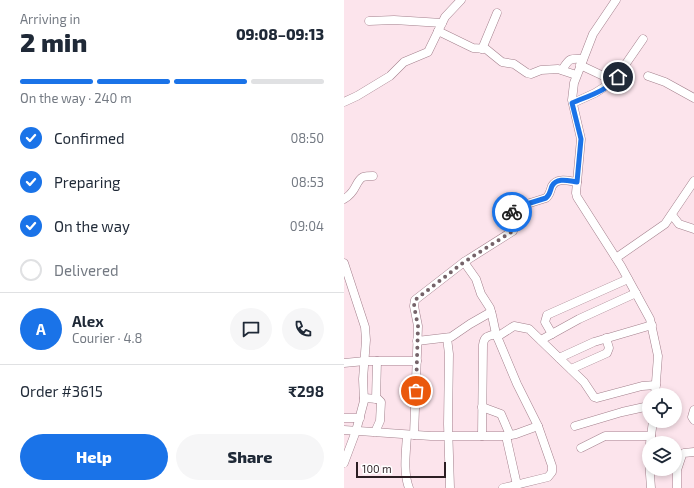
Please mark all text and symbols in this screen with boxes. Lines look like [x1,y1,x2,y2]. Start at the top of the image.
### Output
text: Arriving in [20,11,80,27]
text: 09:08–09:13 [236,25,324,43]
text: 2 min [20,26,87,57]
pin [601,60,635,94]
icon: home [607,66,629,88]
text: On the way · 240 m [20,90,132,106]
icon: check [20,127,42,149]
text: Confirmed [54,129,125,147]
text: 08:50 [290,130,324,146]
icon: check [20,171,42,193]
text: Preparing [54,173,120,191]
text: 08:53 [291,174,324,190]
courier [492,192,532,232]
icon: bike [501,201,523,223]
icon: check [20,215,42,237]
text: On the way [54,217,130,235]
text: 09:04 [290,218,324,234]
text: Delivered [54,261,119,279]
button: chat [230,308,272,350]
button: phone [282,308,324,350]
text: Alex [72,312,104,330]
text: A [36,320,46,338]
text: Courier · 4.8 [72,330,142,346]
pin [399,374,433,408]
icon: bag [405,380,427,402]
text: Order #3615 [20,382,103,400]
text: ₹298 [288,382,324,400]
map controls [642,388,682,476]
button: locate [642,388,682,428]
button: Help [20,434,168,480]
button: Share [176,434,324,480]
button: layers [642,436,682,476]
scale bar [356,460,446,479]
text: 100 m [362,462,392,475]

